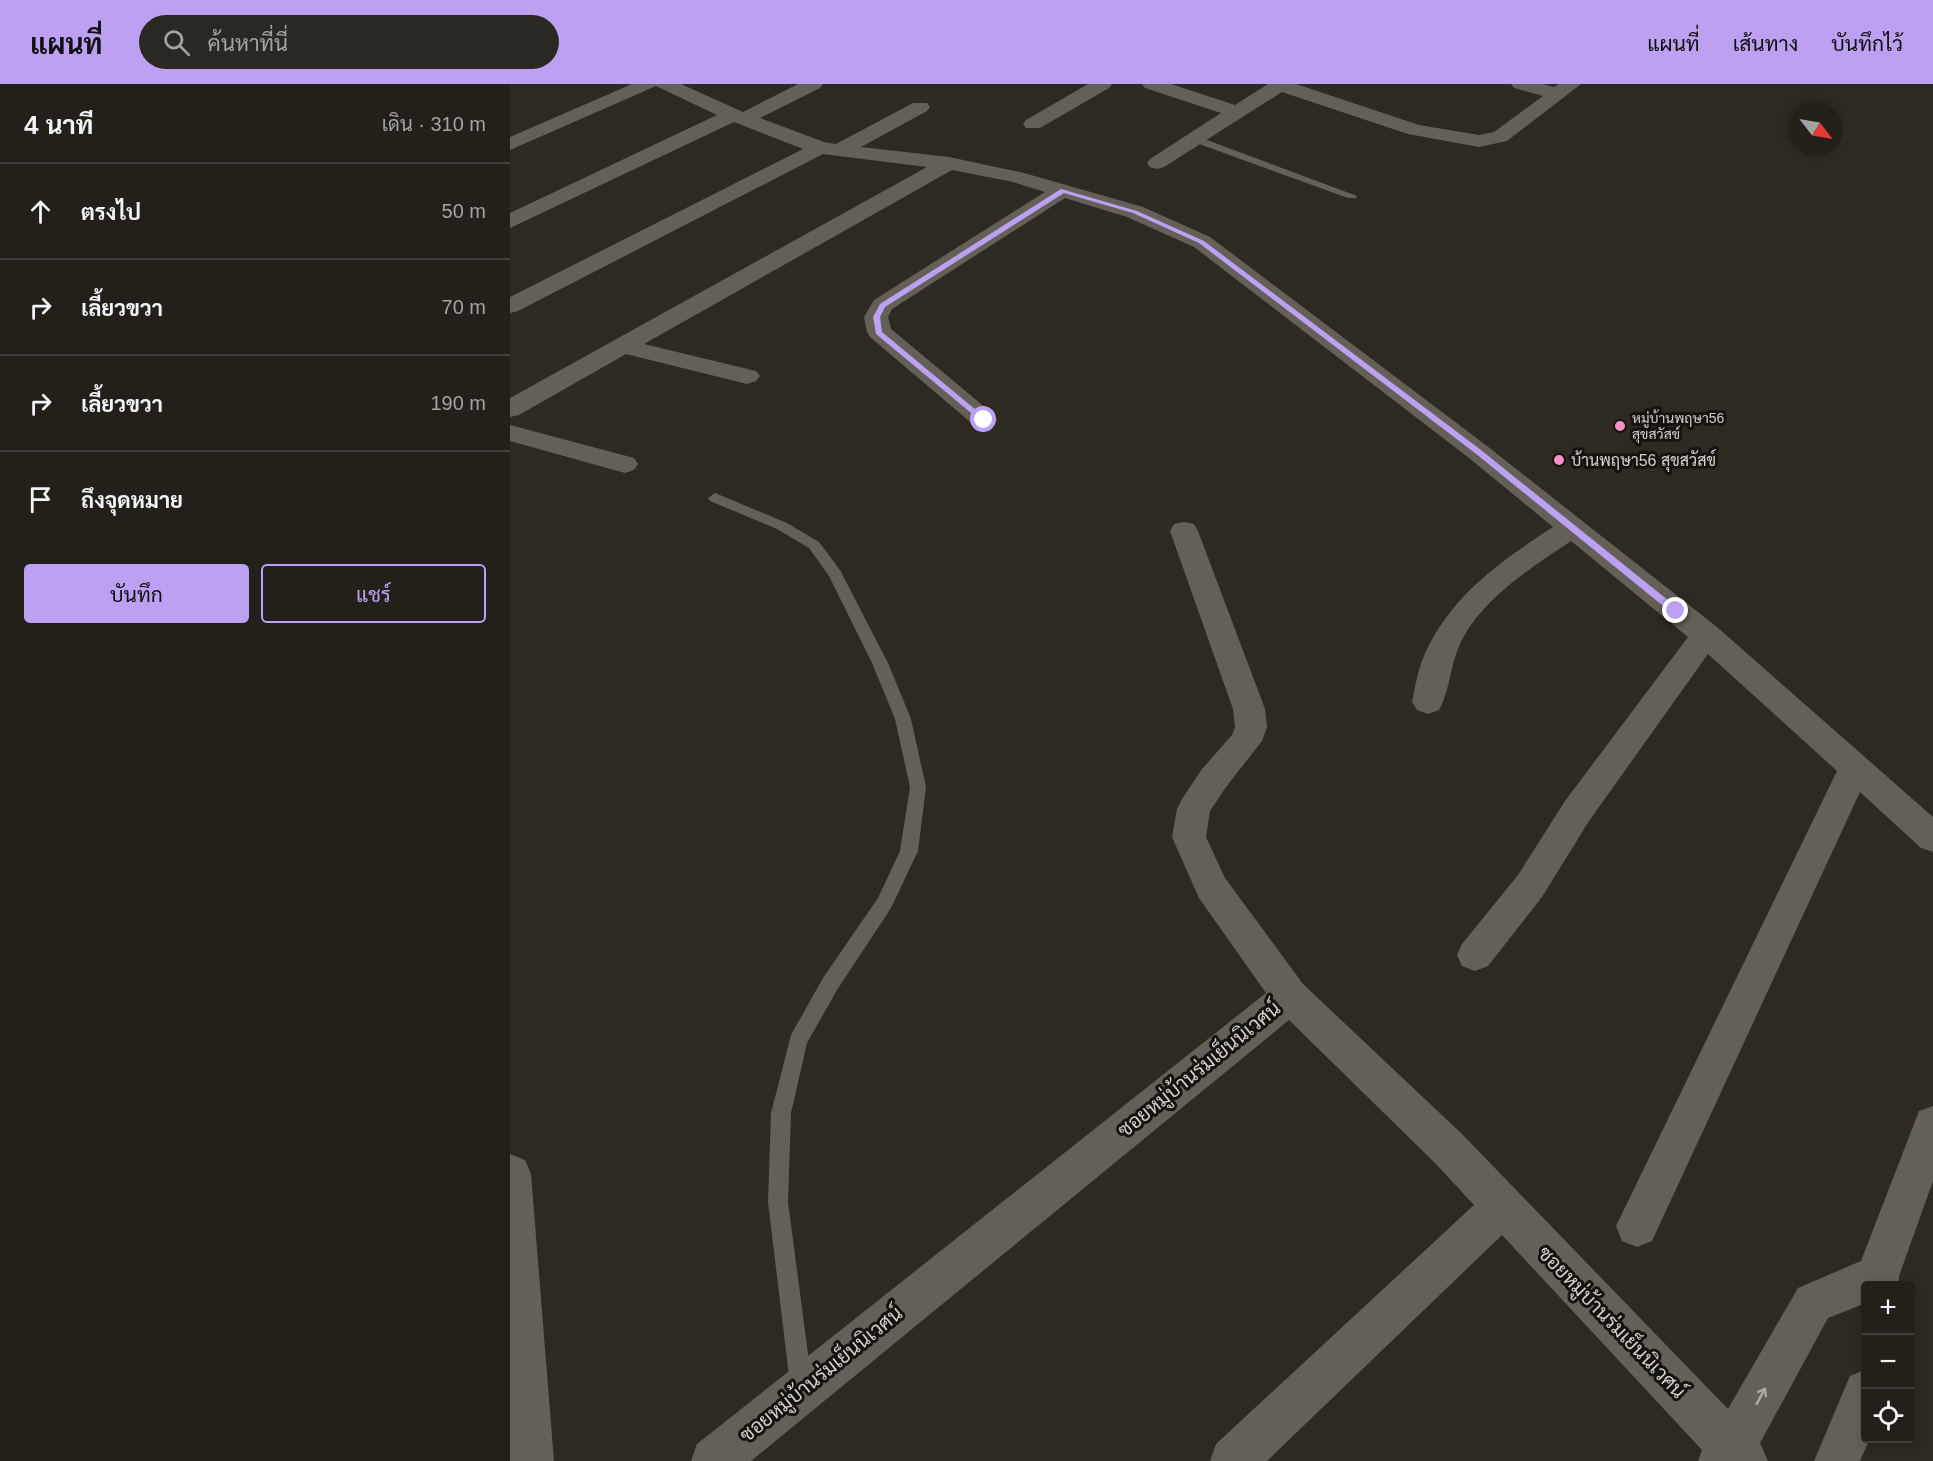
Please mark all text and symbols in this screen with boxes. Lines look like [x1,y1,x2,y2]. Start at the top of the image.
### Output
search box [139,15,559,69]
icon: search [160,26,193,59]
text: แผนที่ [30,29,103,60]
text: ค้นหาที่นี่ [208,31,288,56]
text: แผนที่ [1647,32,1700,55]
text: เส้นทาง [1733,32,1798,55]
text: บันทึกไว้ [1831,32,1903,55]
north arrow [1789,102,1843,156]
text: 4 นาที [24,110,93,140]
text: เดิน · 310 m [382,113,486,135]
icon: ahead [24,195,57,228]
text: ตรงไป [81,200,141,225]
text: 50 m [442,200,486,222]
icon: right [24,291,57,324]
text: เลี้ยวขวา [81,296,163,321]
text: 70 m [442,296,486,318]
icon: right [24,387,57,420]
text: เลี้ยวขวา [81,392,163,417]
text: 190 m [430,392,486,414]
route start [970,406,996,432]
place label: หมู่บ้านพฤษา56 สุขสวัสข์ [1632,409,1725,444]
marker: หมู่บ้านพฤษา56 สุขสวัสข์ [1613,419,1627,433]
place label: บ้านพฤษา56 สุขสวัสข์ [1571,448,1716,472]
marker: บ้านพฤษา56 สุขสวัสข์ [1552,453,1566,467]
icon: arrive [24,483,57,516]
text: ถึงจุดหมาย [81,488,183,513]
button: บันทึก [24,564,249,623]
button: แชร์ [261,564,486,623]
route end [1662,597,1688,623]
street label: ซอยหมู่บ้านร่มเย็นนิเวศน์ [1111,994,1287,1144]
street label: ซอยหมู่บ้านร่มเย็นนิเวศน์ [1531,1239,1693,1405]
map controls [1861,1281,1915,1443]
button: + [1861,1281,1915,1335]
street label: ซอยหมู่บ้านร่มเย็นนิเวศน์ [733,1299,909,1449]
button: − [1861,1335,1915,1389]
one-way arrow [1755,1388,1767,1405]
button: locate [1861,1389,1915,1443]

